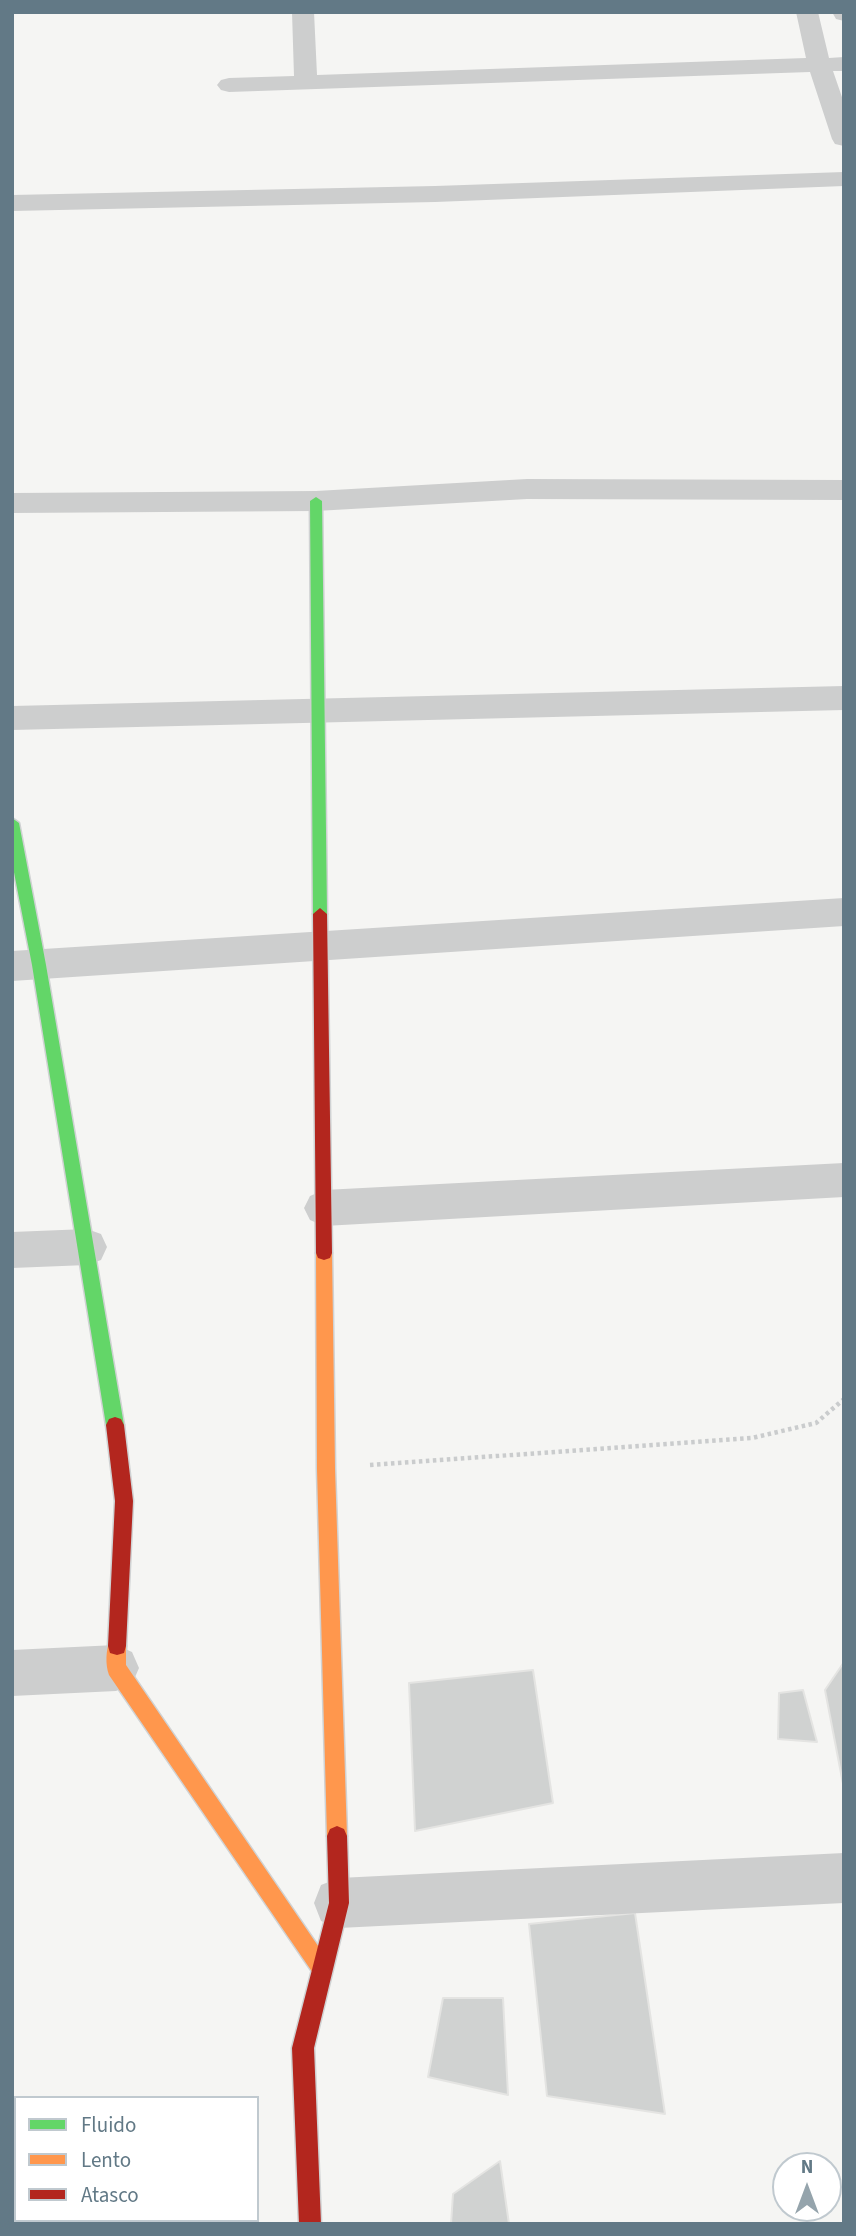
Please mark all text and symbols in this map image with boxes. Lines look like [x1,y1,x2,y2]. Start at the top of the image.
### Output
legend [14,2096,259,2222]
text: Fluido [81,2110,136,2140]
text: Lento [81,2145,131,2175]
north arrow [772,2152,842,2222]
text: N [801,2154,813,2181]
text: Atasco [81,2180,139,2210]

